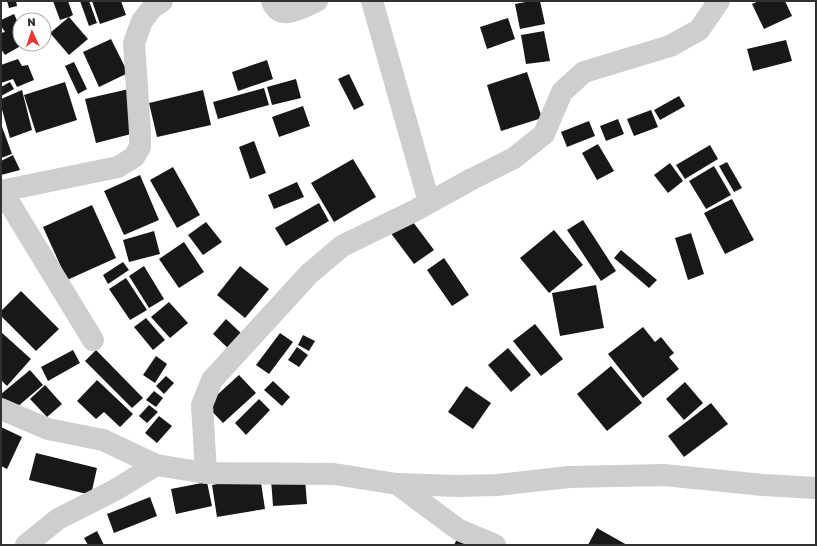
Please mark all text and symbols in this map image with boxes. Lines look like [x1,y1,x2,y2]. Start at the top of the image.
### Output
north arrow [12,12,52,52]
text: N [27,15,36,28]

